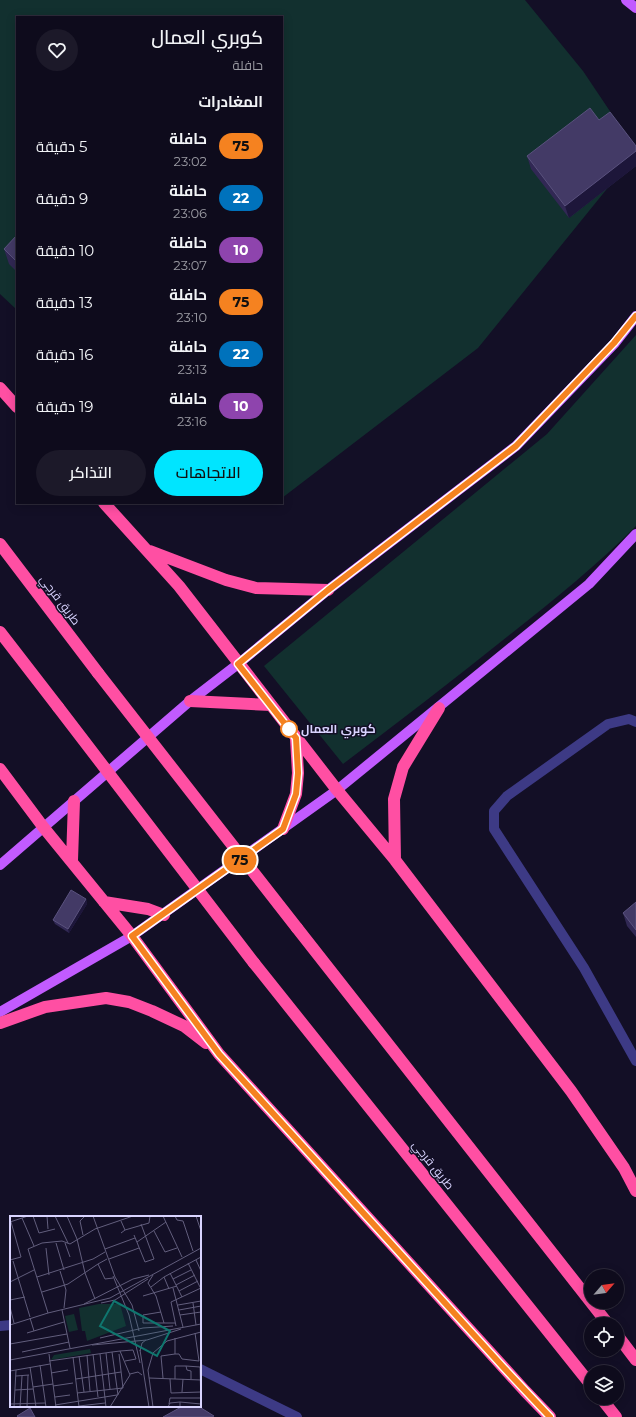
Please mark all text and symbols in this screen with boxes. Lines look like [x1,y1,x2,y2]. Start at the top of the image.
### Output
text: كوبري العمال [151,26,263,49]
button: heart [36,29,78,71]
text: حافلة [233,57,263,73]
text: المغادرات [198,92,263,111]
text: حافلة [169,129,207,148]
text: 5 دقيقة [36,137,87,156]
text: 75 [233,137,249,155]
text: 23:02 [174,153,207,169]
text: حافلة [169,181,207,200]
text: 9 دقيقة [36,189,88,208]
text: 22 [233,189,249,207]
text: 23:06 [173,205,207,221]
text: حافلة [169,233,207,252]
text: 10 دقيقة [36,241,94,260]
text: 10 [234,241,249,259]
text: 23:07 [173,257,207,273]
text: حافلة [169,285,207,304]
text: 13 دقيقة [36,293,93,312]
text: 75 [233,293,249,311]
text: 23:10 [176,309,207,325]
text: حافلة [169,337,207,356]
text: 16 دقيقة [36,345,94,364]
text: 22 [233,345,249,363]
text: 23:13 [178,361,207,377]
text: حافلة [169,389,207,408]
text: 19 دقيقة [36,397,94,416]
text: 10 [234,397,249,415]
text: 23:16 [177,413,207,429]
button: التذاكر [36,450,146,496]
button: الاتجاهات [154,450,263,496]
street label: طريق قرجي [34,572,84,630]
marker: كوبري العمال [280,720,298,738]
place label: كوبري العمال [301,721,376,739]
line badge: 75 [222,847,258,873]
text: 75 [232,851,248,869]
street label: طريق قرجي [407,1137,458,1194]
inset map [10,1216,201,1407]
north arrow [584,1269,624,1309]
map controls [584,1269,624,1405]
button: locate [584,1317,624,1357]
button: layers [584,1365,624,1405]

